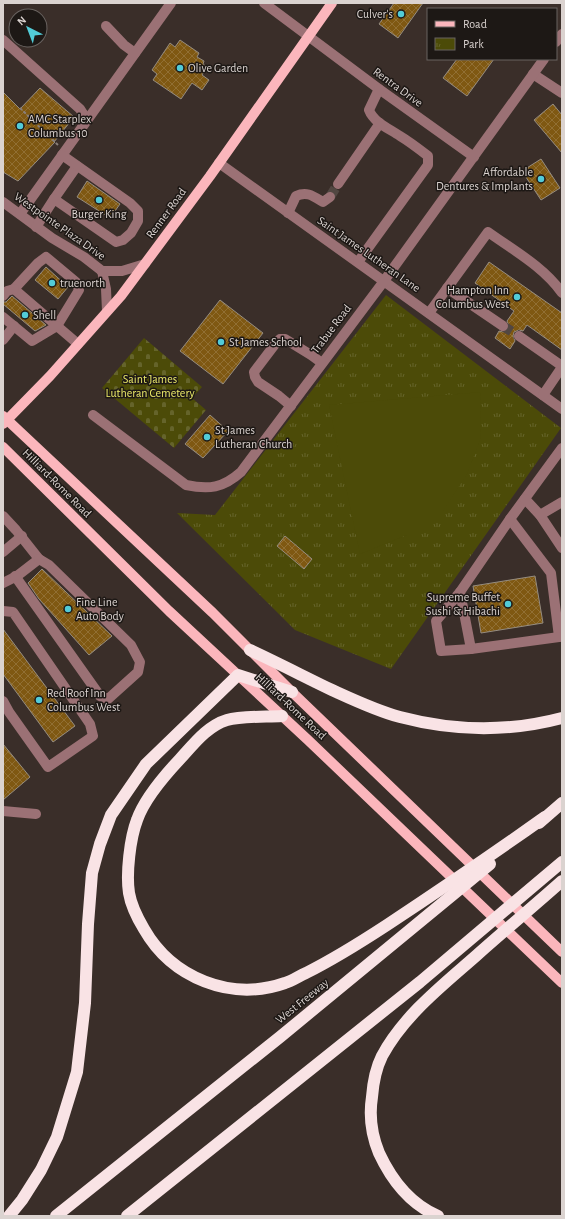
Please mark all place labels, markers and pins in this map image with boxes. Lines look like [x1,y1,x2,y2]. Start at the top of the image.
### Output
place label: Culver's [357,8,393,20]
marker: Culver's [396,9,406,19]
place label: Olive Garden [188,62,248,74]
marker: Olive Garden [175,63,185,73]
place label: AMC Starplex Columbus 10 [28,113,91,139]
marker: AMC Starplex Columbus 10 [15,121,25,131]
place label: Affordable Dentures & Implants [436,166,533,192]
marker: Affordable Dentures & Implants [536,174,546,184]
marker: Burger King [94,195,104,205]
place label: Burger King [71,208,127,220]
place label: truenorth [60,277,105,289]
marker: truenorth [47,278,57,288]
place label: Hampton Inn Columbus West [436,284,509,310]
marker: Hampton Inn Columbus West [512,292,522,302]
place label: Shell [33,309,56,321]
marker: Shell [20,310,30,320]
place label: St James School [229,336,302,348]
marker: St James School [216,337,226,347]
place label: St James Lutheran Church [215,424,292,450]
marker: St James Lutheran Church [202,432,212,442]
place label: Supreme Buffet Sushi & Hibachi [426,591,500,617]
place label: Fine Line Auto Body [76,596,124,623]
marker: Supreme Buffet Sushi & Hibachi [503,599,513,609]
marker: Fine Line Auto Body [63,604,73,614]
place label: Red Roof Inn Columbus West [47,687,120,713]
marker: Red Roof Inn Columbus West [34,695,44,705]

